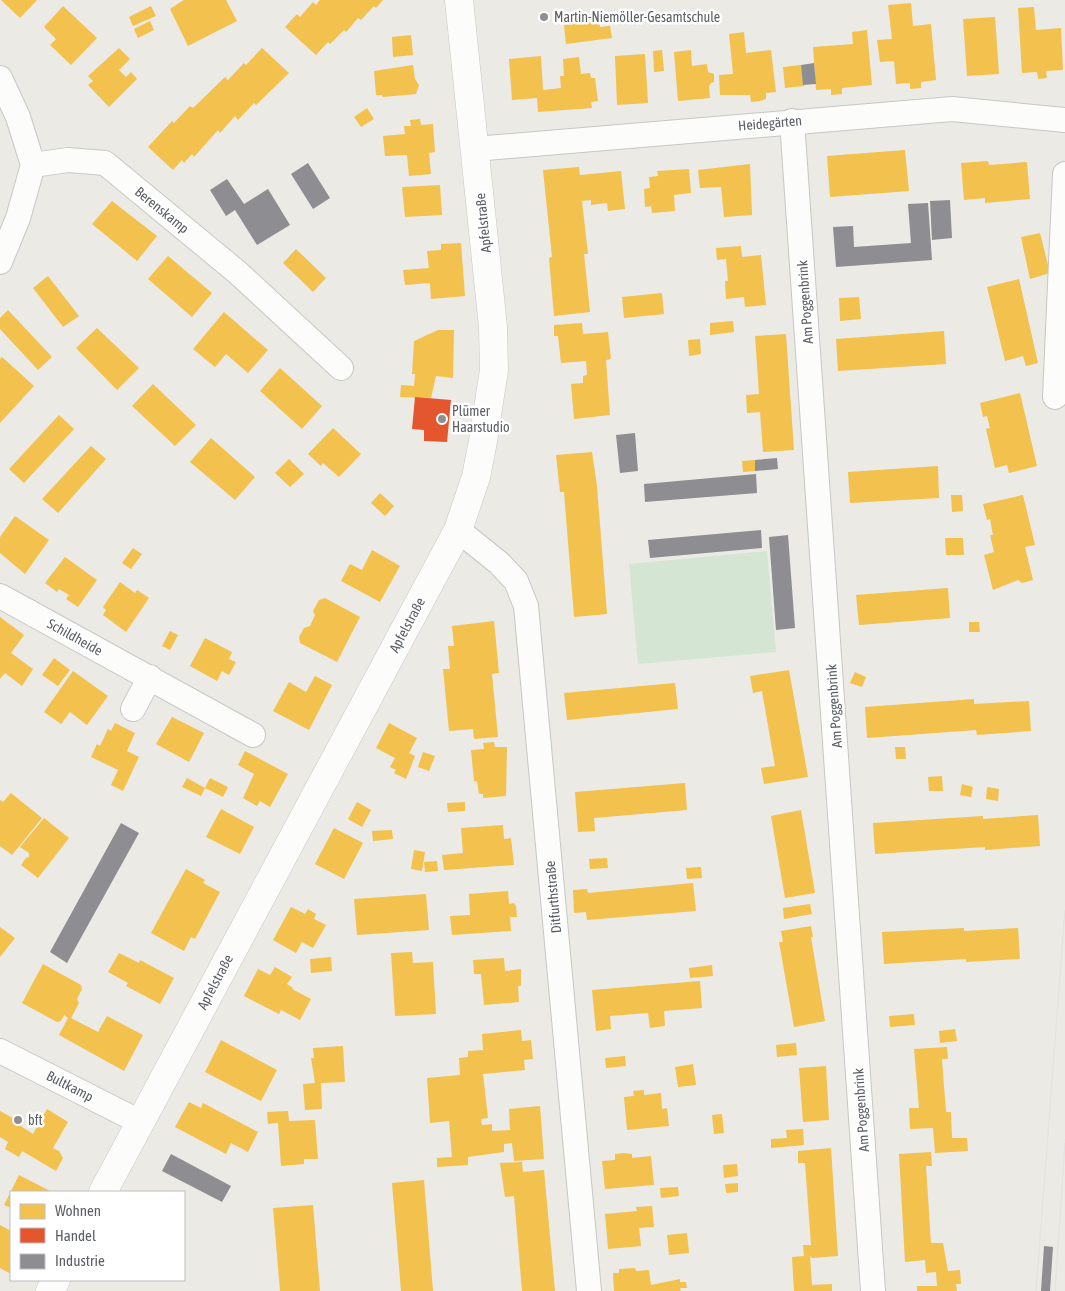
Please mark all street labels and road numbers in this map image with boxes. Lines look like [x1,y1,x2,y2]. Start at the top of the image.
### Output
street label: Heidegärten [737,112,803,134]
street label: Berenskamp [132,183,192,237]
street label: Apfelstraße [472,192,494,254]
street label: Am Poggenbrink [794,260,816,344]
street label: Apfelstraße [386,595,428,655]
street label: Schildheide [45,615,105,659]
street label: Am Poggenbrink [823,664,845,748]
street label: Ditfurthstraße [542,860,564,934]
street label: Apfelstraße [194,952,236,1012]
street label: Bultkamp [44,1067,96,1105]
street label: Am Poggenbrink [850,1068,872,1152]

